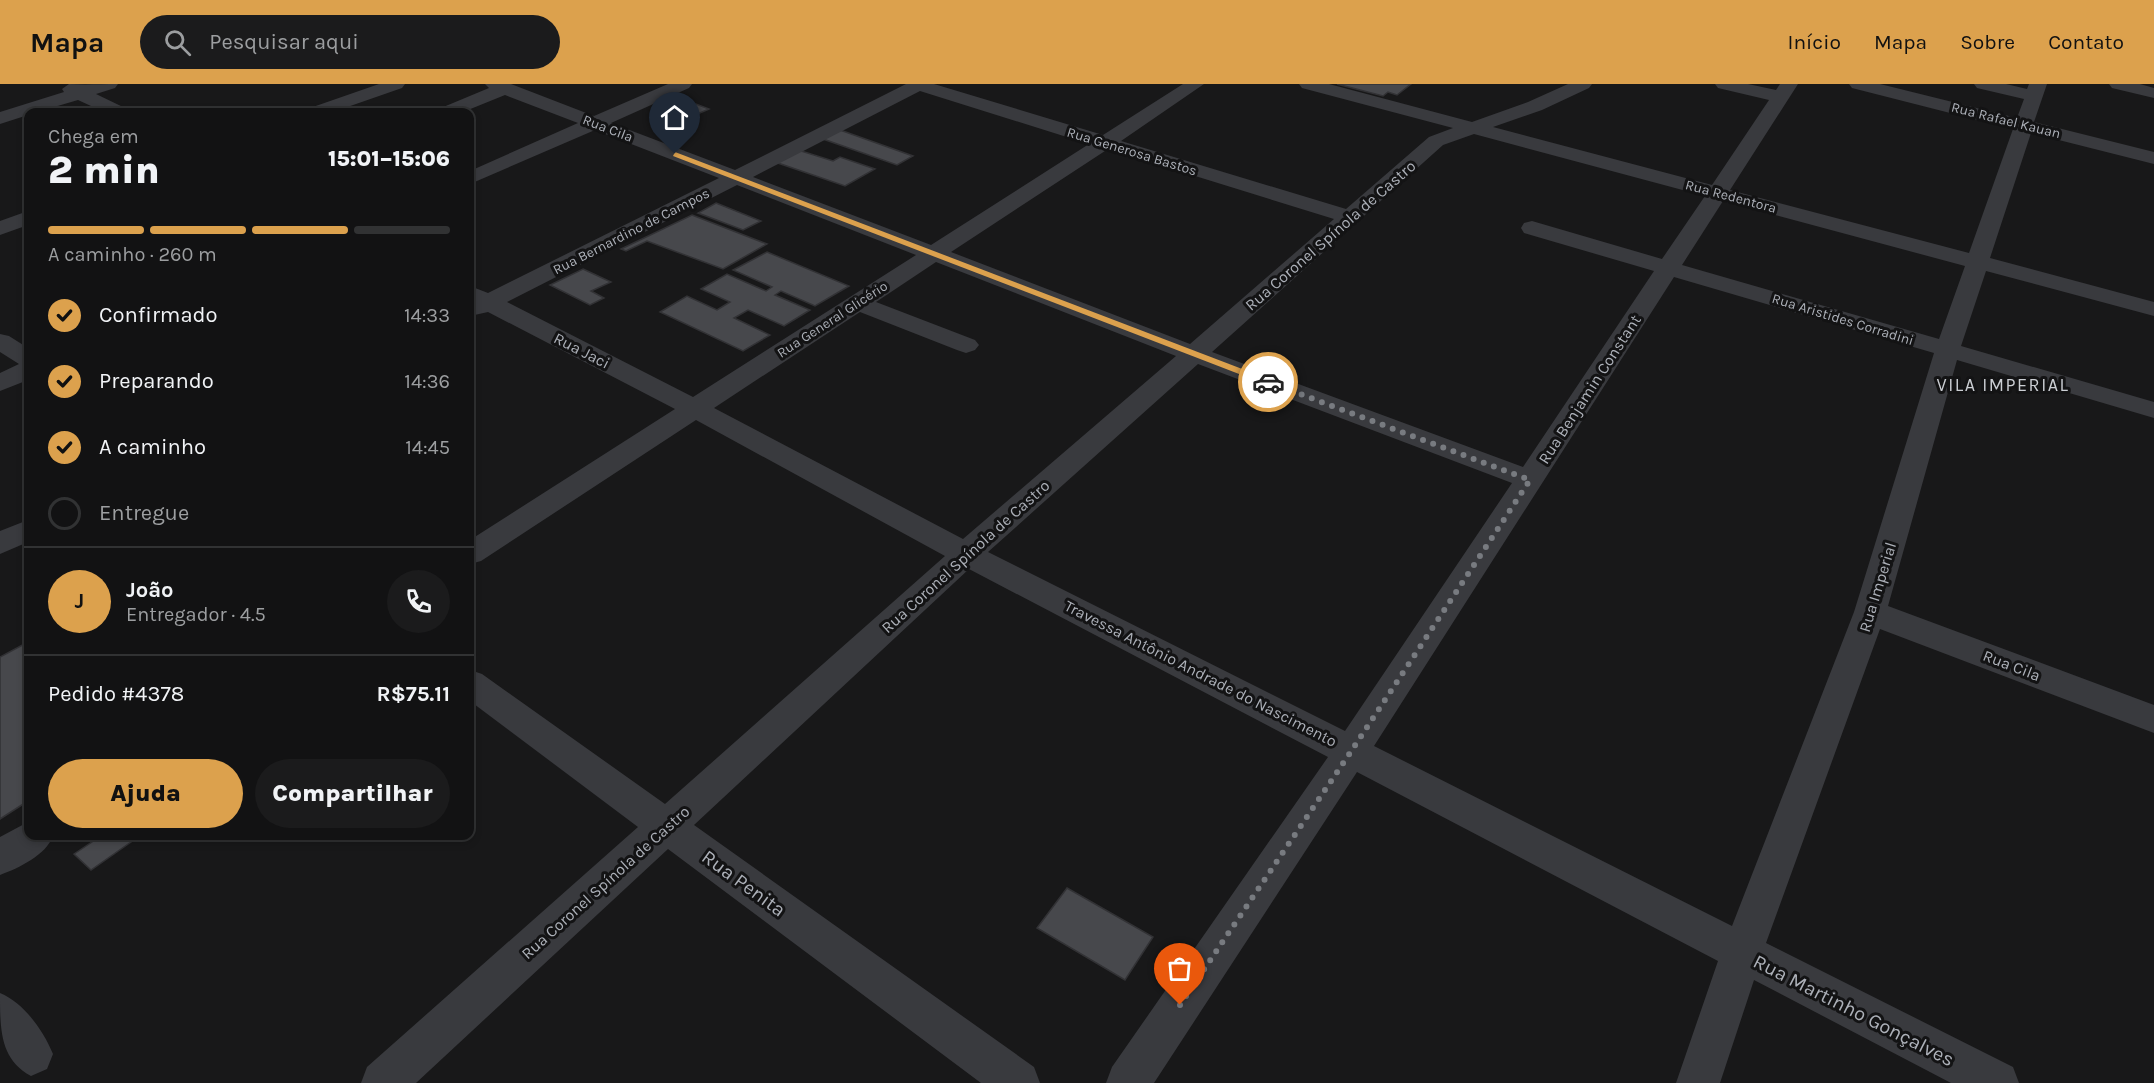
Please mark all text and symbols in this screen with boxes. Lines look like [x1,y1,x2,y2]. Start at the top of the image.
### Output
search box [140,15,560,69]
text: Mapa [30,26,104,59]
icon: search [161,26,194,59]
text: Pesquisar aqui [209,29,359,55]
text: Início [1788,30,1841,54]
text: Mapa [1874,30,1927,54]
text: Sobre [1960,30,2015,54]
text: Contato [2048,30,2124,54]
pin [649,92,700,154]
street label: Rua Rafael Kauan [1949,99,2062,142]
icon: home [658,101,691,134]
street label: Rua Cila [580,111,635,146]
street label: Rua Generosa Bastos [1065,124,1199,179]
text: Chega em [48,125,139,148]
text: 15:01–15:06 [328,146,450,172]
text: 2 min [48,147,160,193]
street label: Rua Coronel Spínola de Castro [1241,156,1419,315]
street label: Rua Redentora [1684,176,1778,217]
street label: Rua Bernardino de Campos [550,184,712,278]
text: A caminho · 260 m [48,243,217,266]
street label: Rua General Glicério [774,277,891,362]
street label: Rua Aristides Corradini [1770,290,1916,349]
icon: check [48,299,81,332]
text: Confirmado [99,302,218,328]
text: 14:33 [404,304,450,327]
street label: Rua Benjamin Constant [1534,311,1645,467]
street label: Rua Jaci [551,328,613,373]
courier [1238,352,1298,412]
icon: check [48,365,81,398]
icon: car [1252,366,1285,399]
text: Preparando [99,368,214,394]
text: 14:36 [404,370,450,393]
district label: VILA IMPERIAL [1937,374,2069,396]
icon: check [48,431,81,464]
text: A caminho [99,434,206,460]
text: 14:45 [405,436,450,459]
street label: Rua Coronel Spínola de Castro [877,476,1053,637]
text: Entregue [99,500,189,526]
street label: Rua Imperial [1855,540,1900,634]
button: phone [387,570,450,633]
text: João [126,577,174,603]
text: J [75,588,84,614]
street label: Travessa Antônio Andrade do Nascimento [1062,596,1340,751]
text: Entregador · 4.5 [126,603,266,626]
street label: Rua Cila [1980,646,2043,685]
text: Pedido #4378 [48,681,184,707]
text: R$75.11 [377,681,450,707]
button: Ajuda [48,759,243,828]
button: Compartilhar [255,759,450,828]
street label: Rua Coronel Spínola de Castro [517,802,693,963]
street label: Rua Penita [697,845,790,922]
pin [1154,943,1205,1005]
street label: Rua Martinho Gonçalves [1750,950,1958,1071]
icon: bag [1163,952,1196,985]

